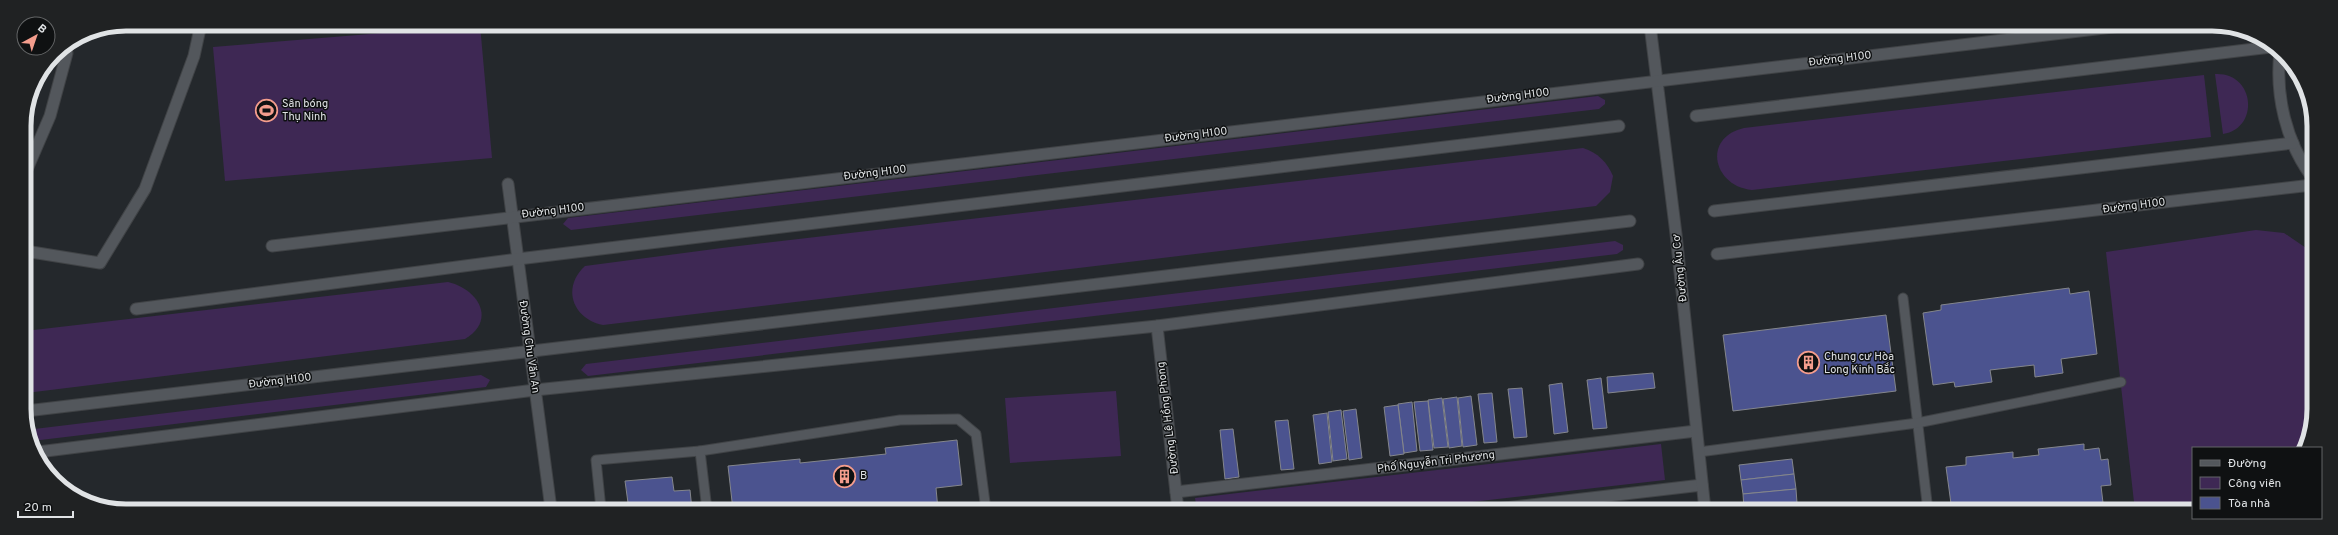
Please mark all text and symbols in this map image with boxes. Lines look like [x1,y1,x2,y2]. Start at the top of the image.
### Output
north arrow [16,16,56,56]
text: B [34,21,49,37]
street label: Đường H100 [1808,48,1872,70]
street label: Đường H100 [1486,85,1550,107]
sports icon: Sân bóng Thụ Ninh [253,97,279,123]
place label: Sân bóng Thụ Ninh [282,97,328,124]
street label: Đường H100 [1164,124,1228,146]
street label: Đường H100 [843,162,907,184]
street label: Đường H100 [2102,195,2166,217]
street label: Đường H100 [521,200,585,222]
street label: Đường Âu Cơ [1668,233,1691,303]
street label: Đường Chu Văn An [516,300,542,394]
building icon: Chung cư Hòa Long Kinh Bắc [1796,350,1822,376]
place label: Chung cư Hòa Long Kinh Bắc [1824,350,1895,377]
street label: Đường Lê Hồng Phong [1154,361,1182,475]
street label: Đường H100 [248,370,312,392]
street label: Phố Nguyễn Tri Phương [1376,447,1496,476]
legend [2192,447,2322,519]
text: Đường [2228,456,2266,472]
building icon: B [832,463,858,489]
place label: B [860,469,867,483]
text: Công viên [2228,476,2281,492]
scale bar [18,493,73,519]
text: Tòa nhà [2228,496,2270,512]
text: 20 m [24,500,52,516]

